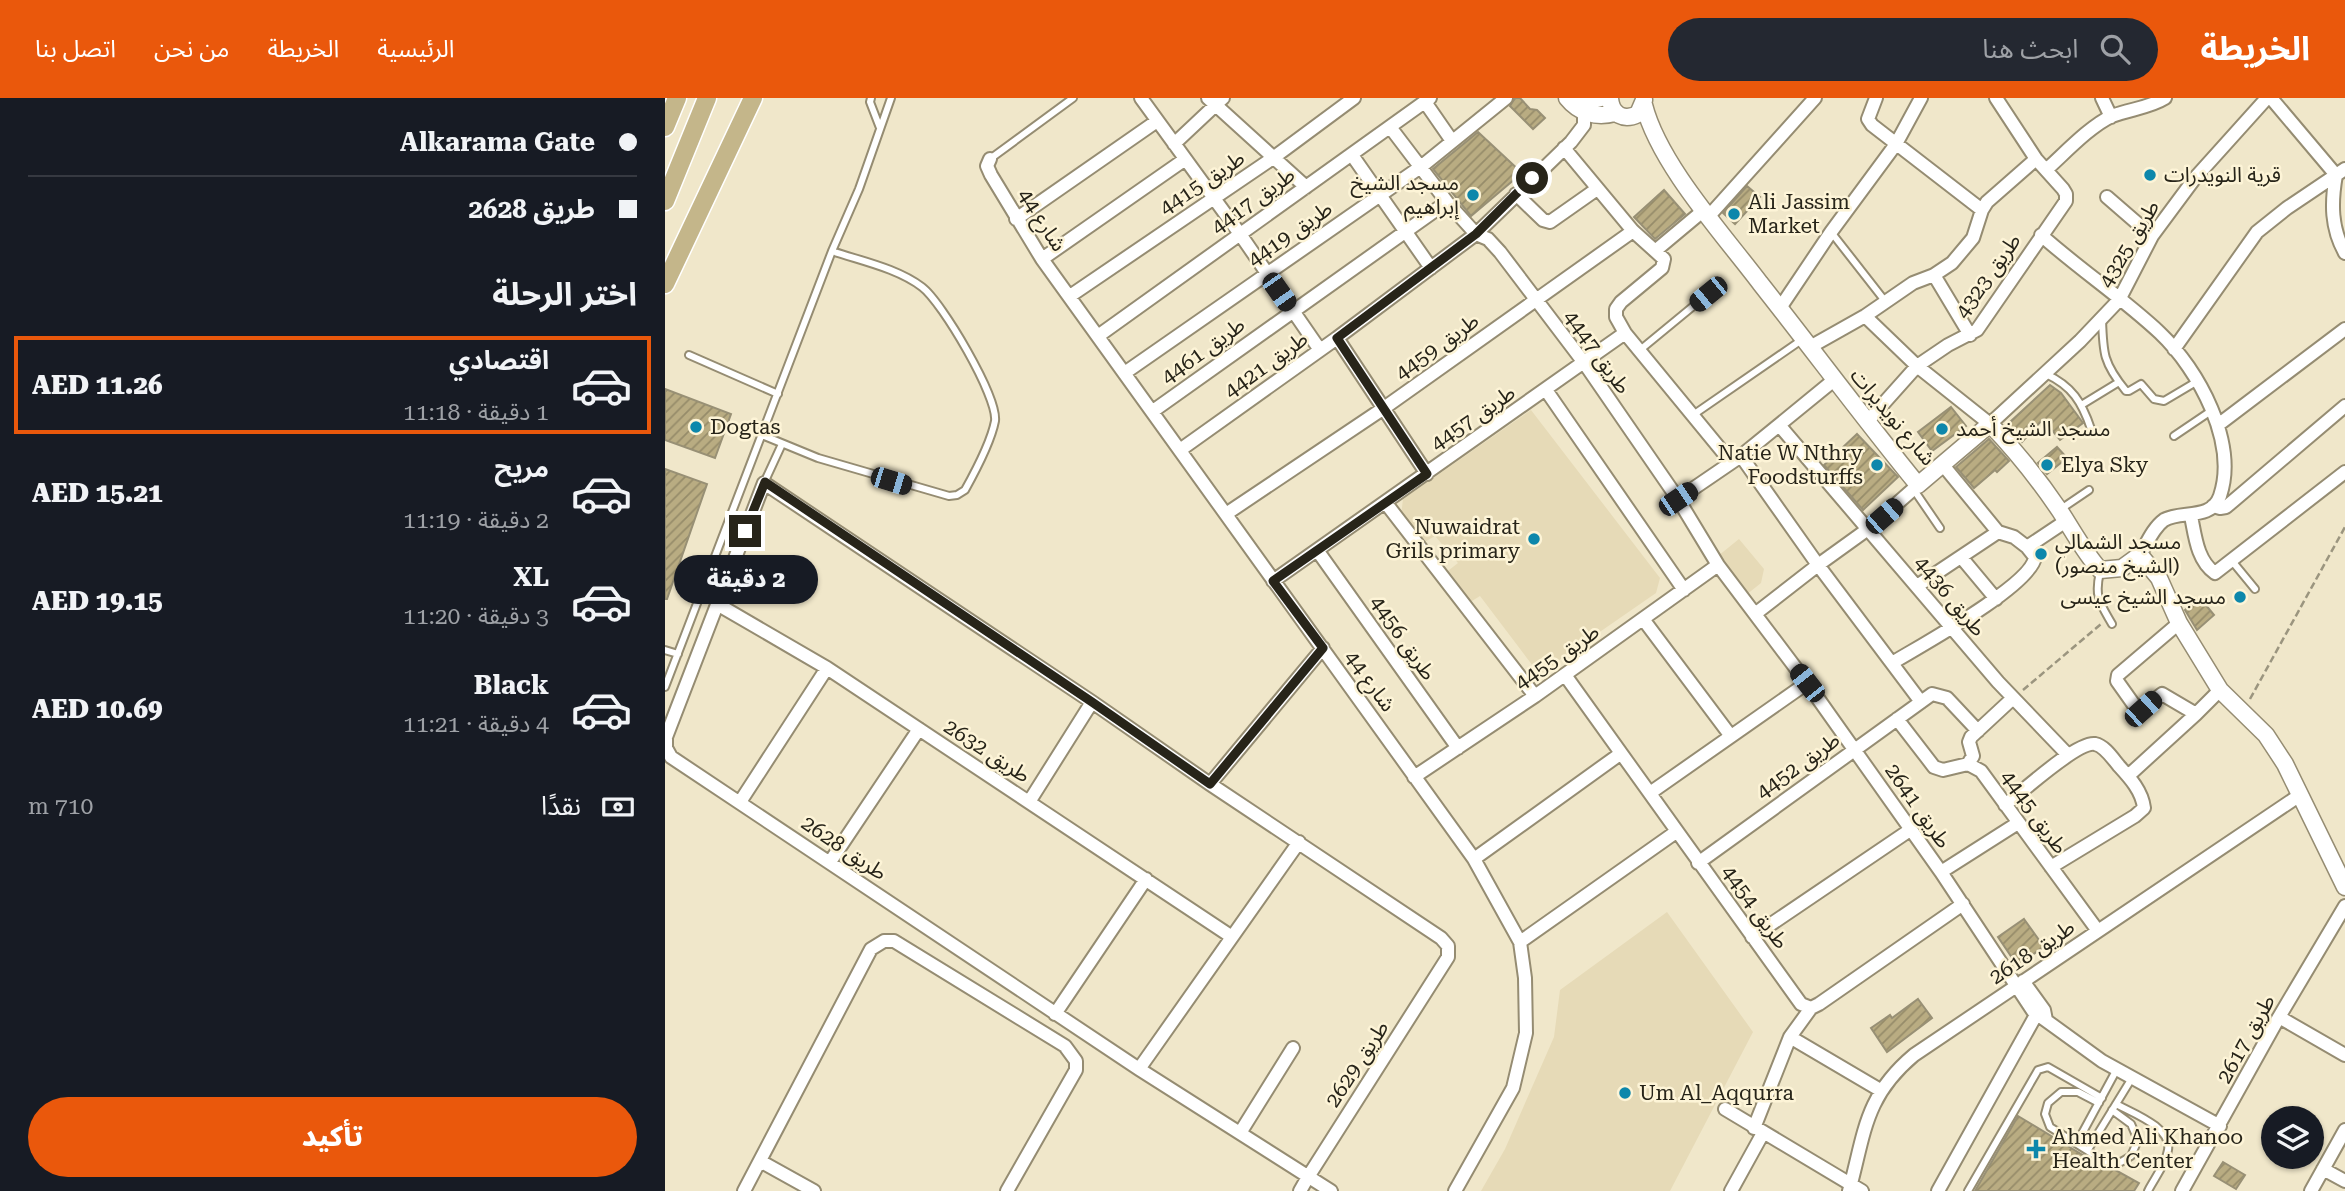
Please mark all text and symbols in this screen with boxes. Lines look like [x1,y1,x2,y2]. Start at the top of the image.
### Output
search box [1668,18,2158,81]
text: الخريطة [2200,29,2310,68]
icon: search [2096,30,2134,68]
text: ابحث هنا [1982,34,2078,64]
text: اتصل بنا [35,35,116,63]
text: من نحن [154,35,229,63]
text: الخريطة [267,35,339,63]
text: الرئيسية [377,35,454,63]
text: Alkarama Gate [400,127,595,157]
street label: طريق 4415 [1155,146,1250,221]
route start [1516,162,1548,194]
street label: طريق 4417 [1207,163,1300,240]
place label: قرية النويدرات [2164,163,2281,187]
marker: قرية النويدرات [2142,167,2158,183]
place label: مسجد الشيخ إبراهيم [1350,171,1460,222]
street label: شارع 44 [1010,184,1071,257]
marker: مسجد الشيخ إبراهيم [1465,187,1481,203]
place label: Ali Jassim Market [1748,190,1850,238]
text: طريق 2628 [469,194,595,224]
street label: طريق 4419 [1243,196,1337,273]
street label: طريق 4325 [2094,196,2165,292]
marker: Ali Jassim Market [1726,206,1742,222]
street label: طريق 4323 [1950,229,2027,323]
car [1259,269,1300,315]
car [1686,273,1731,315]
text: اختر الرحلة [492,275,637,313]
street label: طريق 4447 [1558,306,1635,399]
street label: طريق 4459 [1391,309,1484,386]
street label: طريق 4461 [1157,313,1250,390]
street label: طريق 4421 [1220,327,1313,404]
text: اقتصادي [449,345,549,375]
icon: car [570,354,633,417]
street label: شارع نويديرات [1843,364,1940,472]
text: AED 11.26 [32,370,163,400]
street label: طريق 4457 [1426,380,1520,457]
text: 1 دقيقة · 11:18 [403,399,549,426]
place label: Dogtas [710,415,780,439]
place label: مسجد الشيخ أحمد [1956,416,2110,444]
marker: Dogtas [688,419,704,435]
marker: مسجد الشيخ أحمد [1934,421,1950,437]
place label: Natie W Nthry Foodsturffs [1718,441,1864,489]
text: مريح [494,453,549,483]
place label: Elya Sky [2061,453,2149,477]
marker: Natie W Nthry Foodsturffs [1869,457,1885,473]
marker: Elya Sky [2039,457,2055,473]
icon: car [570,462,633,525]
car [868,465,915,497]
text: AED 15.21 [32,478,163,508]
car [1655,479,1702,519]
car [1862,494,1907,538]
text: 2 دقيقة · 11:19 [403,507,549,534]
route end [729,515,761,547]
place label: Nuwaidrat Grils primary [1385,515,1521,563]
place label: مسجد الشمالي (الشيخ منصور) [2055,530,2181,581]
marker: Nuwaidrat Grils primary [1526,531,1542,547]
marker: مسجد الشمالي (الشيخ منصور) [2033,546,2049,562]
street label: طريق 4436 [1909,551,1991,642]
callout: 2 دقيقة [673,556,817,604]
text: XL [513,562,549,592]
text: 2 دقيقة [707,566,785,593]
icon: car [570,570,633,633]
place label: مسجد الشيخ عيسى [2060,585,2226,612]
text: AED 19.15 [32,586,163,616]
marker: مسجد الشيخ عيسى [2232,589,2248,605]
street label: طريق 4456 [1364,591,1441,685]
text: 3 دقيقة · 11:20 [403,603,549,630]
street label: طريق 4455 [1510,619,1604,696]
street label: شارع 44 [1337,646,1400,718]
car [1786,660,1829,706]
text: Black [474,670,549,700]
icon: car [570,678,633,741]
car [2121,687,2166,731]
text: AED 10.69 [32,694,163,724]
text: 4 دقيقة · 11:21 [403,711,549,738]
street label: طريق 2632 [939,714,1034,788]
street label: طريق 4452 [1752,728,1845,805]
street label: طريق 2641 [1879,759,1956,853]
street label: طريق 4445 [1995,766,2072,859]
icon: cash [599,788,637,826]
text: نقدًا [541,791,581,821]
text: 710 m [28,793,93,820]
street label: طريق 2628 [796,811,891,886]
street label: طريق 4454 [1716,861,1793,954]
street label: طريق 2618 [1985,915,2080,990]
street label: طريق 2617 [2212,991,2281,1088]
street label: طريق 2629 [1320,1017,1394,1112]
place label: Um Al_Aqqurra [1639,1081,1795,1105]
marker: Um Al_Aqqurra [1617,1085,1633,1101]
button: تأكيد [28,1097,637,1177]
map controls [2261,1106,2324,1169]
button: layers [2261,1106,2324,1169]
place label: Ahmed Ali Khanoo Health Center [2052,1125,2243,1173]
marker: Ahmed Ali Khanoo Health Center [2026,1139,2046,1159]

